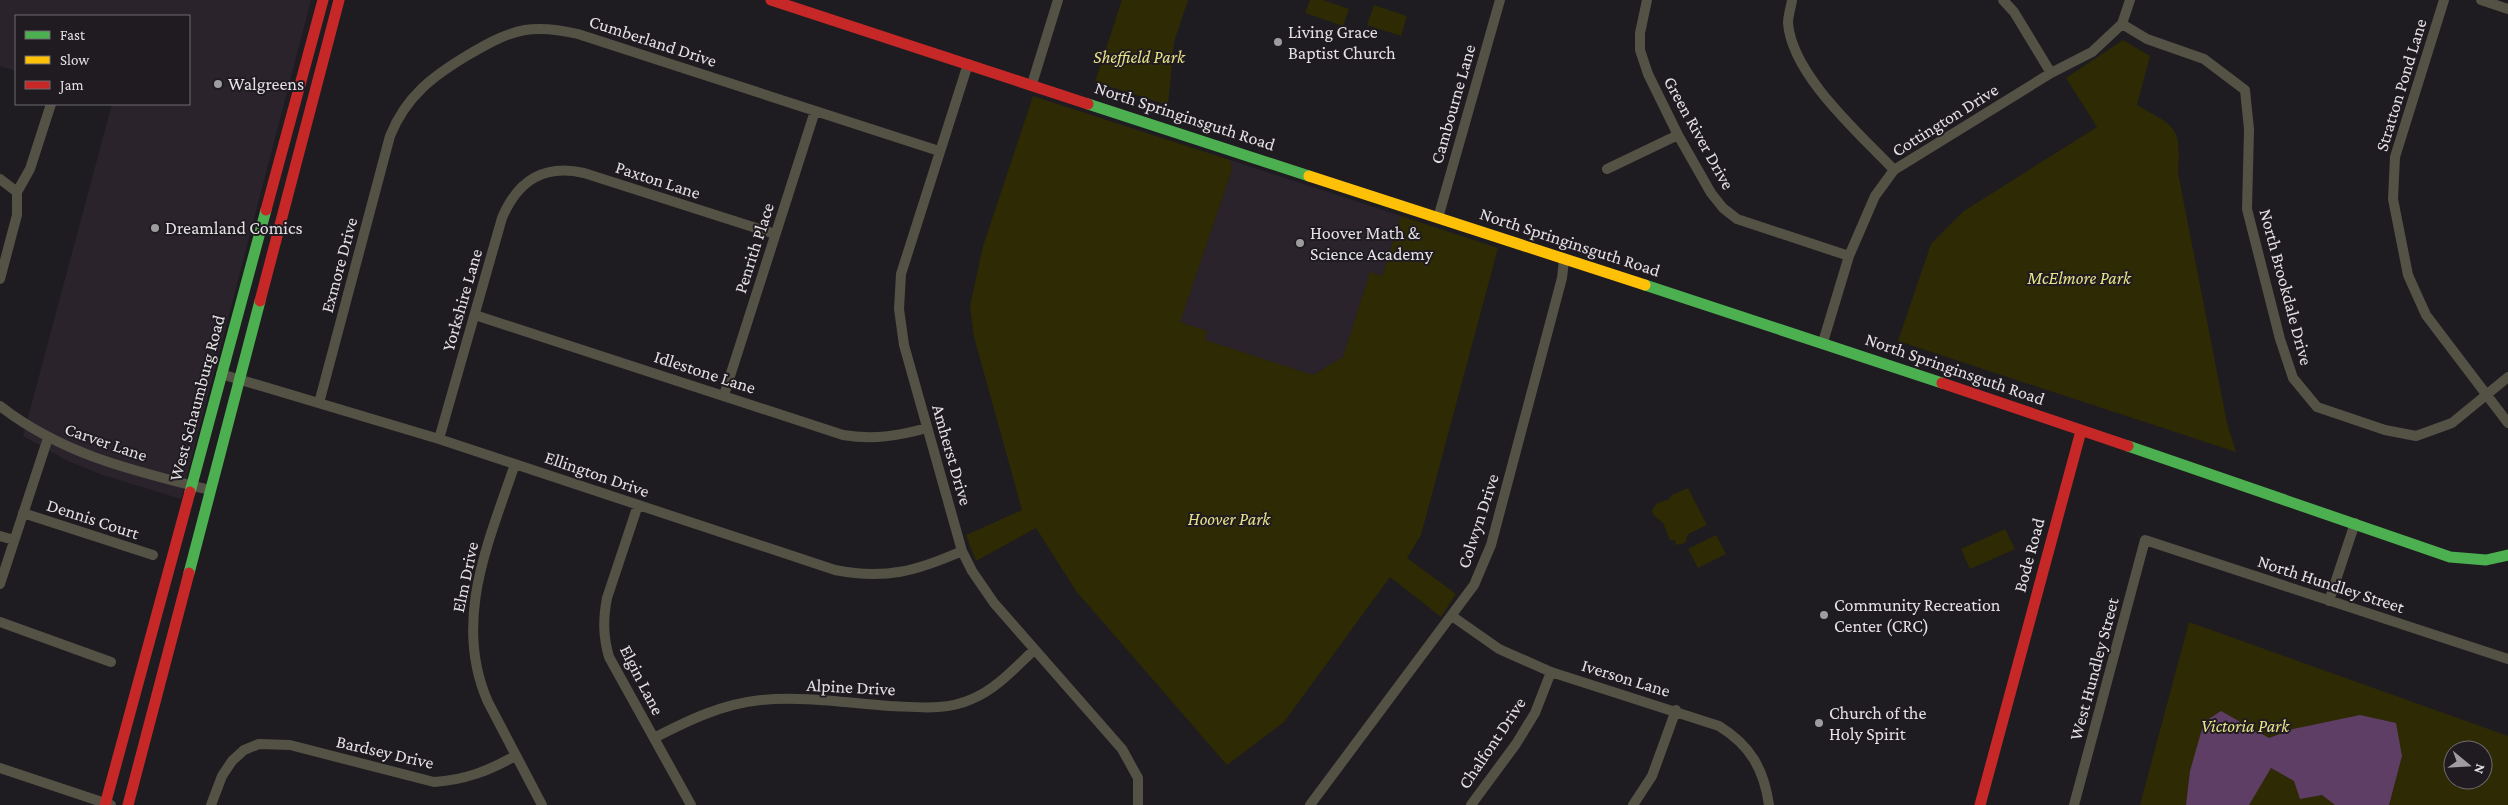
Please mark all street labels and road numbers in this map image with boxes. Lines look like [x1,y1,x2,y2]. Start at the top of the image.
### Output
street label: Cumberland Drive [587,11,719,71]
street label: Stratton Pond Lane [2371,16,2431,154]
street label: Cambourne Lane [1426,42,1480,166]
street label: Green River Drive [1660,73,1738,193]
street label: North Springinsguth Road [1092,77,1278,155]
street label: Cottington Drive [1888,79,2002,161]
street label: Paxton Lane [613,157,703,203]
street label: Penrith Place [730,200,778,296]
street label: North Springinsguth Road [1477,203,1663,281]
street label: North Brookdale Drive [2255,207,2317,368]
street label: Exmore Drive [317,215,361,315]
street label: Yorkshire Lane [438,246,486,354]
street label: West Schaumburg Road [165,312,229,483]
street label: North Springinsguth Road [1863,329,2048,409]
street label: Idlestone Lane [652,346,758,398]
street label: Amherst Drive [928,402,976,508]
street label: Carver Lane [62,419,150,465]
street label: Ellington Drive [542,447,652,501]
street label: Colwyn Drive [1453,471,1503,571]
street label: Dennis Court [44,495,143,544]
street label: Bode Road [2010,515,2049,594]
street label: Elm Drive [448,540,482,614]
street label: North Hundley Street [2255,551,2408,617]
street label: West Hundley Street [2065,594,2123,743]
street label: Elgin Lane [616,642,668,718]
street label: Iverson Lane [1579,655,1673,701]
street label: Alpine Drive [806,675,896,699]
street label: Chalfont Drive [1454,694,1530,792]
street label: Bardsey Drive [334,731,436,773]

